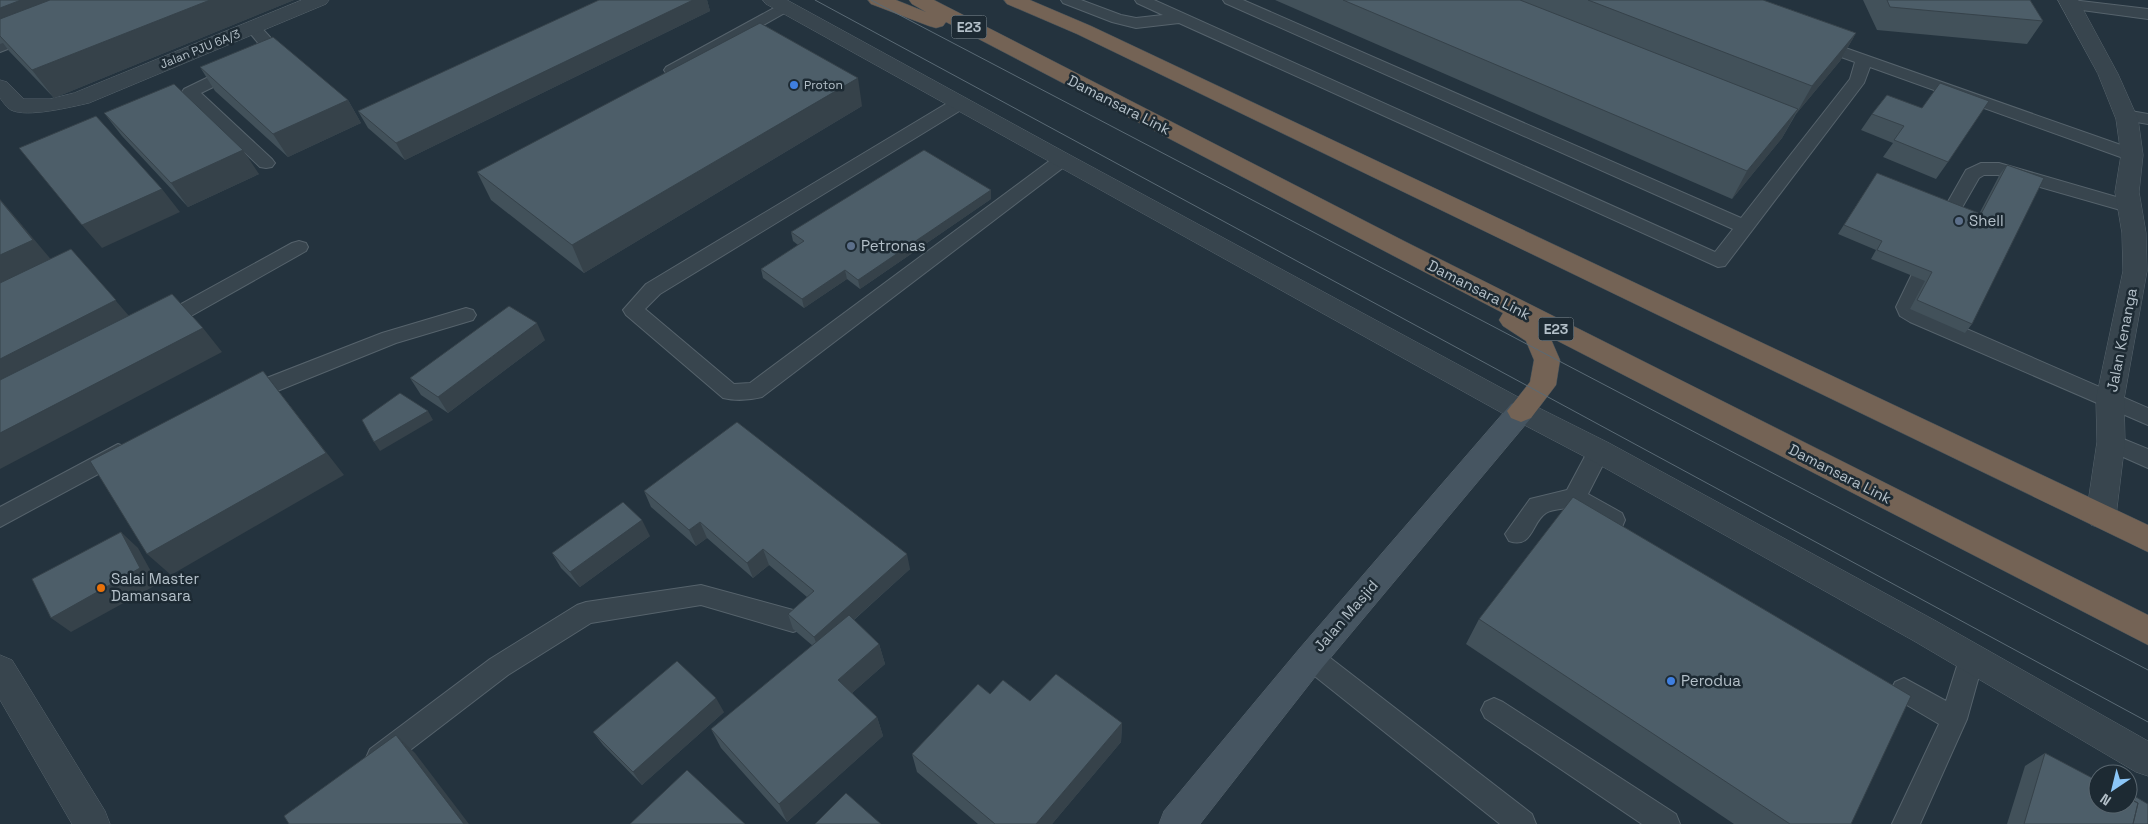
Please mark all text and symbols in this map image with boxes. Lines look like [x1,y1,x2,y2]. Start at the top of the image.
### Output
road number: E23 [952,16,986,38]
street label: Jalan PJU 6A/3 [157,26,243,72]
street label: Damansara Link [1065,70,1174,139]
place label: Proton [804,77,843,93]
marker: Proton [788,79,800,91]
place label: Shell [1969,211,2004,230]
marker: Shell [1953,215,1965,227]
place label: Petronas [861,236,926,255]
marker: Petronas [845,240,857,252]
street label: Damansara Link [1425,255,1534,324]
street label: Jalan Kenanga [2102,286,2141,393]
road number: E23 [1538,318,1574,340]
street label: Damansara Link [1786,439,1895,508]
place label: Salai Master Damansara [111,569,199,605]
street label: Jalan Masjid [1309,576,1382,655]
marker: Salai Master Damansara [95,582,107,594]
place label: Perodua [1681,671,1741,690]
marker: Perodua [1665,675,1677,687]
north arrow [2088,764,2138,814]
text: N [2097,790,2115,810]

